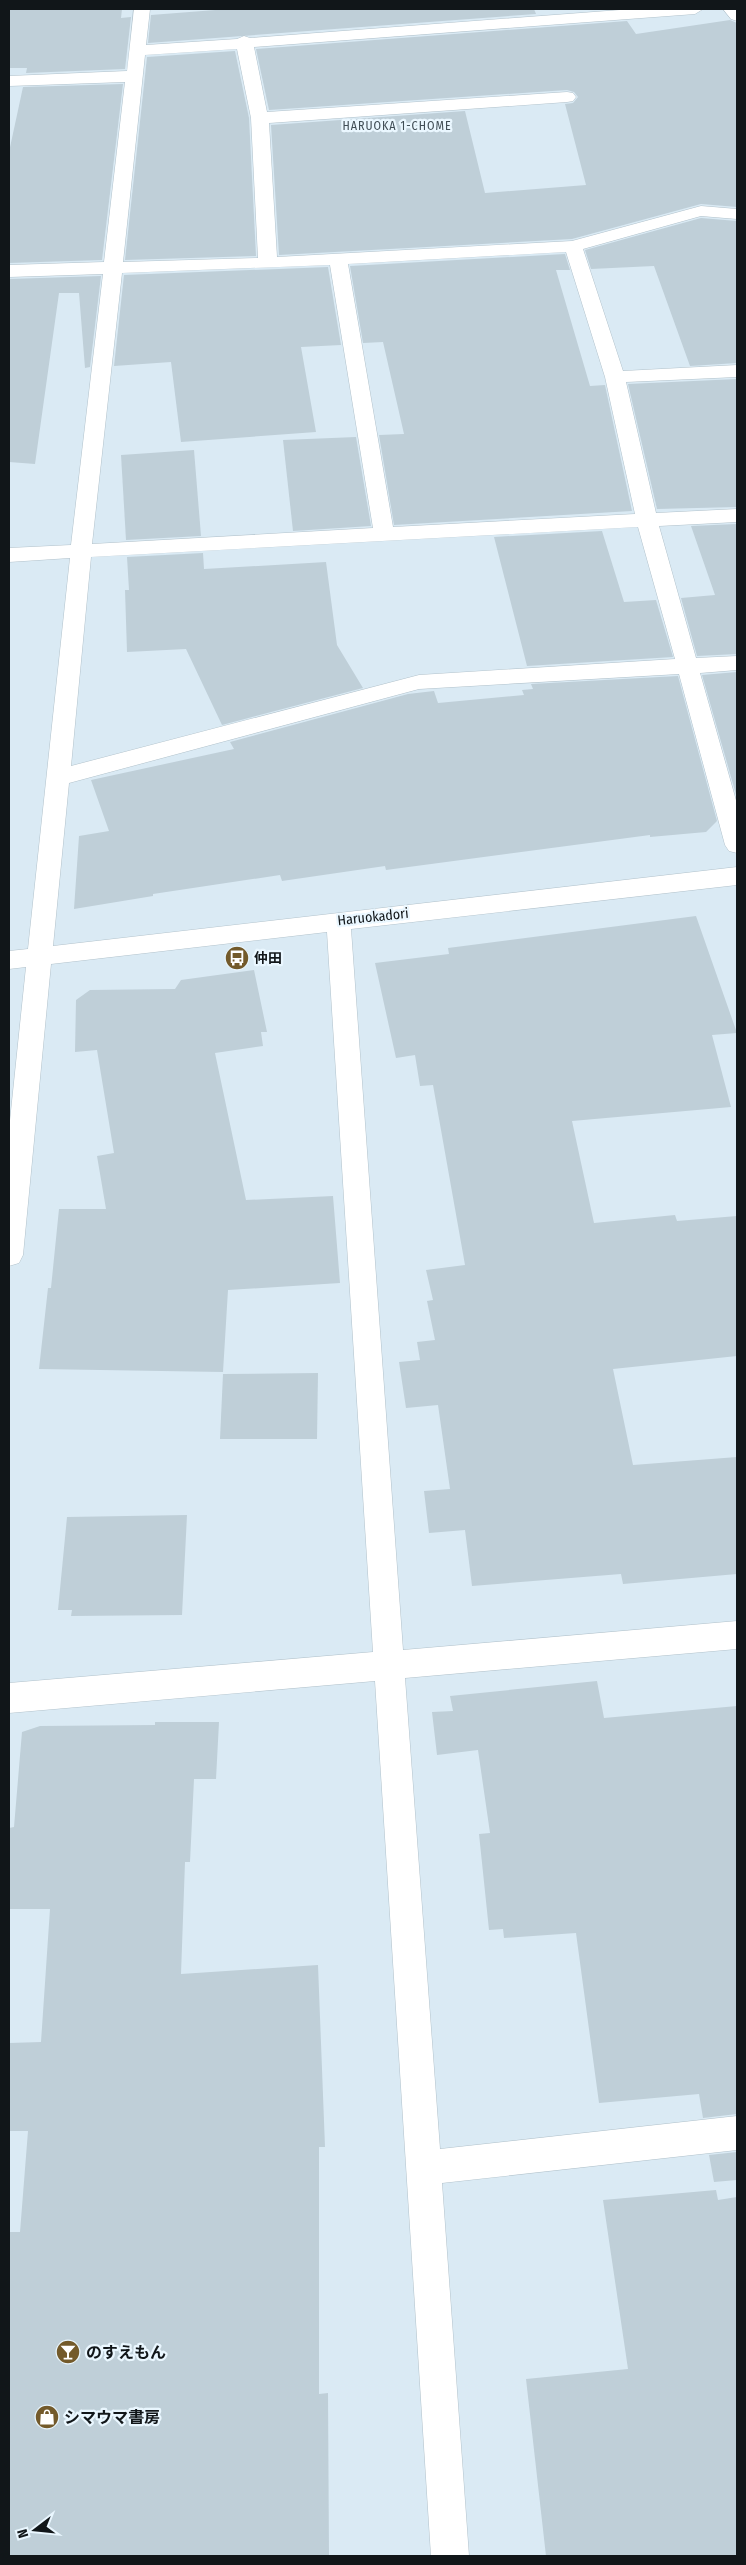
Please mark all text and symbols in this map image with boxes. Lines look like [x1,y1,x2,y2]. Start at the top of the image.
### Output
district label: HARUOKA 1-CHOME [342,119,452,133]
street label: Haruokadori [337,905,409,929]
bus stop icon: 仲田 [224,945,250,971]
place label: 仲田 [254,950,282,967]
bar icon: のすえもん [55,2339,81,2365]
place label: のすえもん [86,2343,166,2362]
shop icon: シマウマ書房 [34,2404,60,2430]
place label: シマウマ書房 [64,2408,160,2427]
north arrow [10,2505,60,2555]
text: N [14,2527,32,2540]

